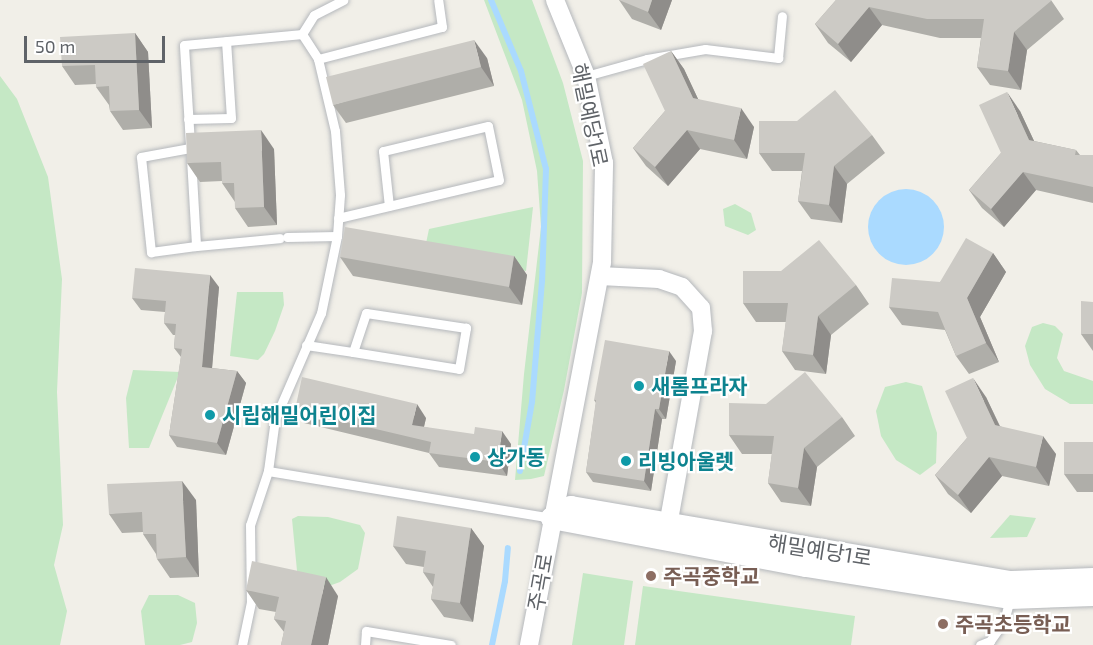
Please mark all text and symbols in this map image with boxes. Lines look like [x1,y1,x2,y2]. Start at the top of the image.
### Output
scale bar [27,24,168,62]
text: 50 m [35,35,75,57]
street label: 해밀예당1로 [567,61,613,169]
place label: 새롬프라자 [651,373,748,399]
marker: 새롬프라자 [632,379,646,393]
place label: 시립해밀어린이집 [222,402,377,428]
marker: 시립해밀어린이집 [203,408,217,422]
place label: 상가동 [487,444,545,470]
place label: 리빙아울렛 [638,448,735,474]
marker: 상가동 [468,450,482,464]
marker: 리빙아울렛 [619,454,633,468]
street label: 해밀예당1로 [766,529,874,571]
street label: 주곡로 [523,551,557,613]
place label: 주곡중학교 [663,563,760,589]
marker: 주곡중학교 [644,569,658,583]
place label: 주곡초등학교 [955,611,1071,637]
marker: 주곡초등학교 [936,617,950,631]

